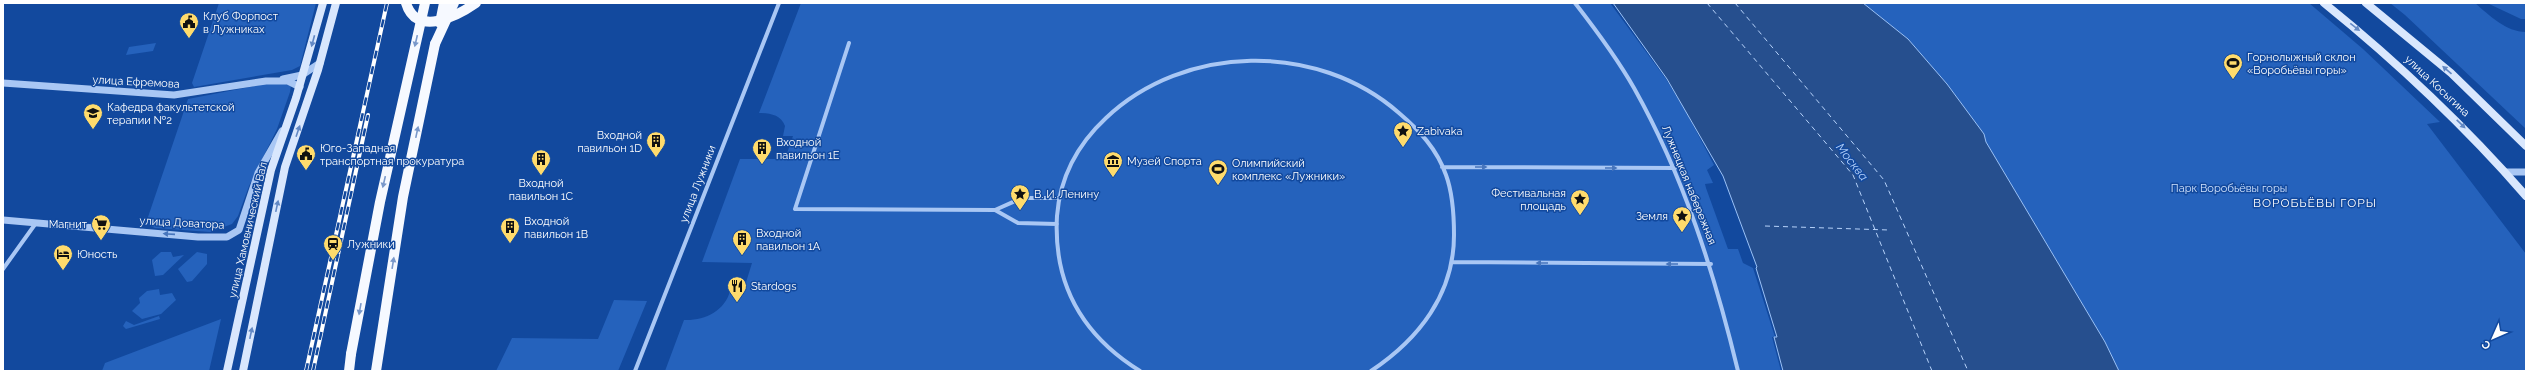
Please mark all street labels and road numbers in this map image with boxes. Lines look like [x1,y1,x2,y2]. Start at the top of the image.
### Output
street label: улица Косыгина [2402,53,2472,119]
street label: улица Ефремова [92,73,180,91]
street label: Лужнецкая набережная [1659,123,1719,247]
street label: улица Лужники [677,144,719,224]
street label: улица Хамовнический Вал [226,161,270,299]
street label: улица Доватора [139,214,225,232]

